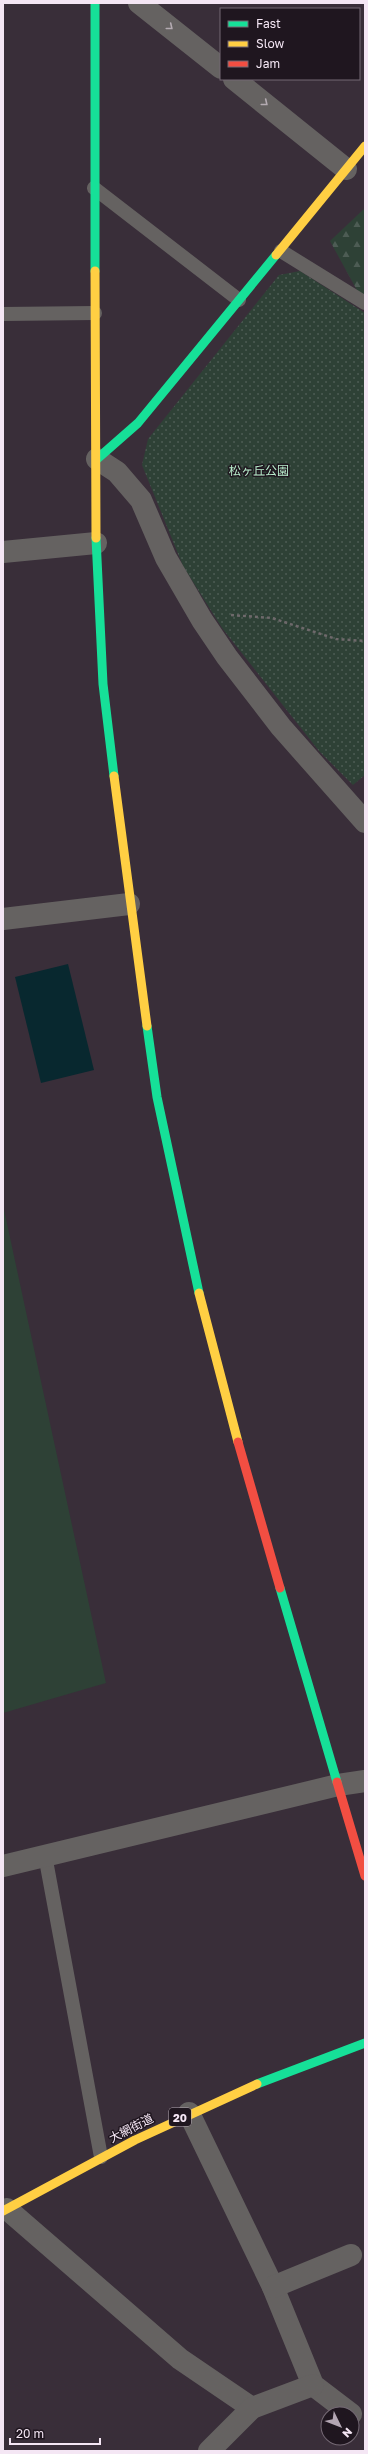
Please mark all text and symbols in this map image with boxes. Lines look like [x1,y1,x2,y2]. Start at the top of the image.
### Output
legend [220,8,360,80]
text: Fast [256,16,281,31]
one-way arrow [165,23,172,30]
text: Slow [256,36,284,51]
text: Jam [256,56,280,71]
one-way arrow [260,99,267,106]
park label: 松ヶ丘公園 [229,463,289,478]
road number: 20 [169,2108,191,2126]
street label: 大網街道 [106,2110,156,2146]
north arrow [320,2406,360,2446]
scale bar [10,2420,100,2446]
text: 20 m [16,2426,44,2441]
text: N [340,2426,355,2441]

